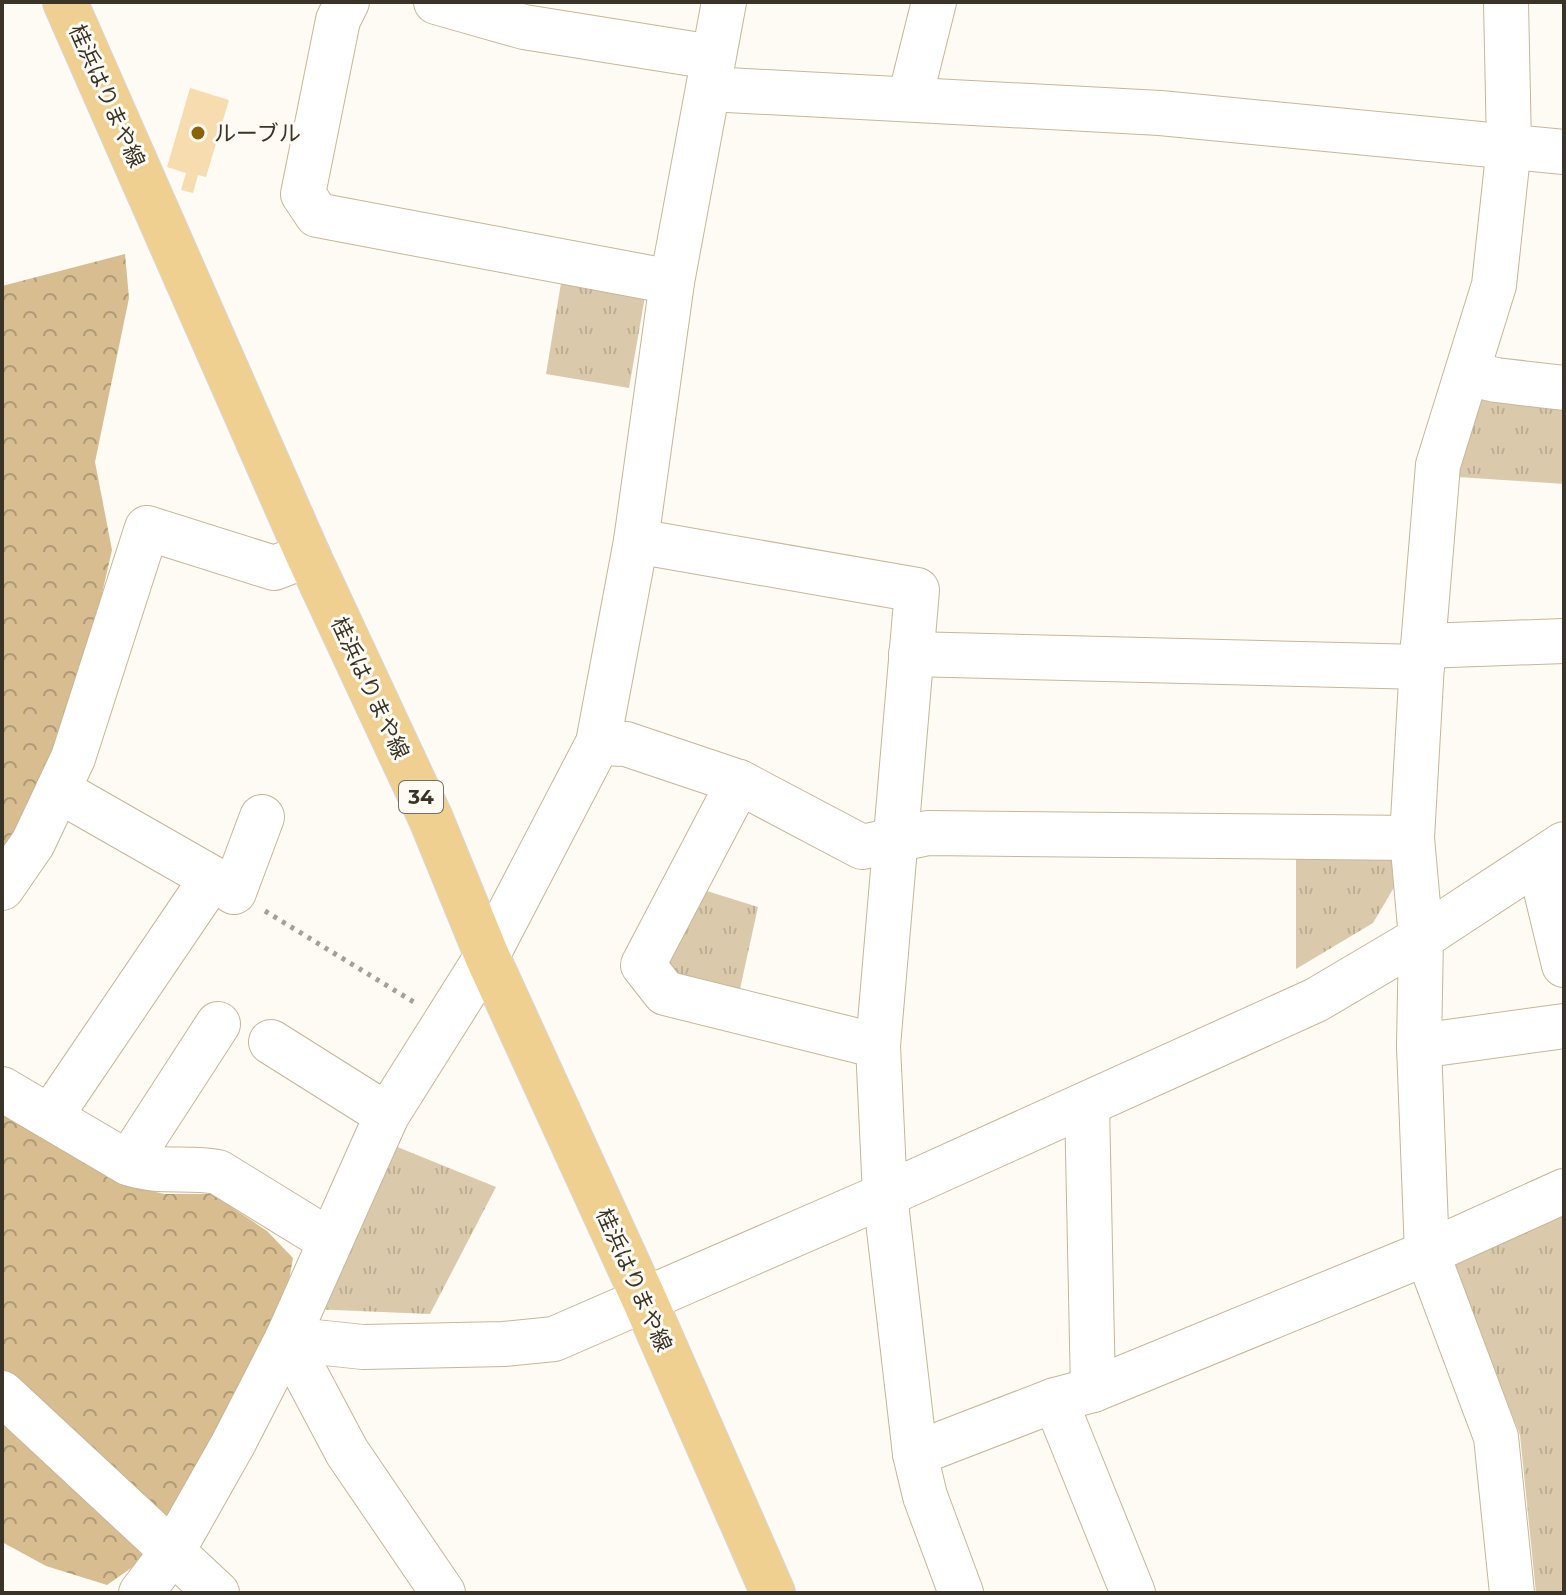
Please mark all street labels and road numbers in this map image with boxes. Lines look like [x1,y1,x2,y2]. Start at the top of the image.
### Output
street label: 桂浜はりまや線 [63,20,151,172]
street label: 桂浜はりまや線 [325,613,415,763]
road number: 34 [399,781,443,813]
street label: 桂浜はりまや線 [590,1204,678,1356]

